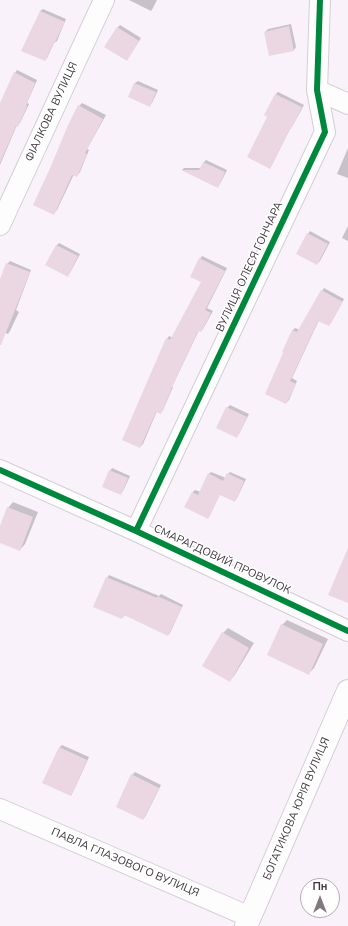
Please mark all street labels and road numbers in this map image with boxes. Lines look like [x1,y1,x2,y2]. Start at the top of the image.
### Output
street label: ФІАЛКОВА ВУЛИЦЯ [23,60,81,164]
street label: ВУЛИЦЯ ОЛЕСЯ ГОНЧАРА [214,200,286,334]
street label: СМАРАГДОВИЙ ПРОВУЛОК [151,522,293,598]
street label: БОГАТИКОВА ЮРІЯ ВУЛИЦЯ [261,736,333,882]
street label: ПАВЛА ГЛАЗОВОГО ВУЛИЦЯ [49,826,201,900]

